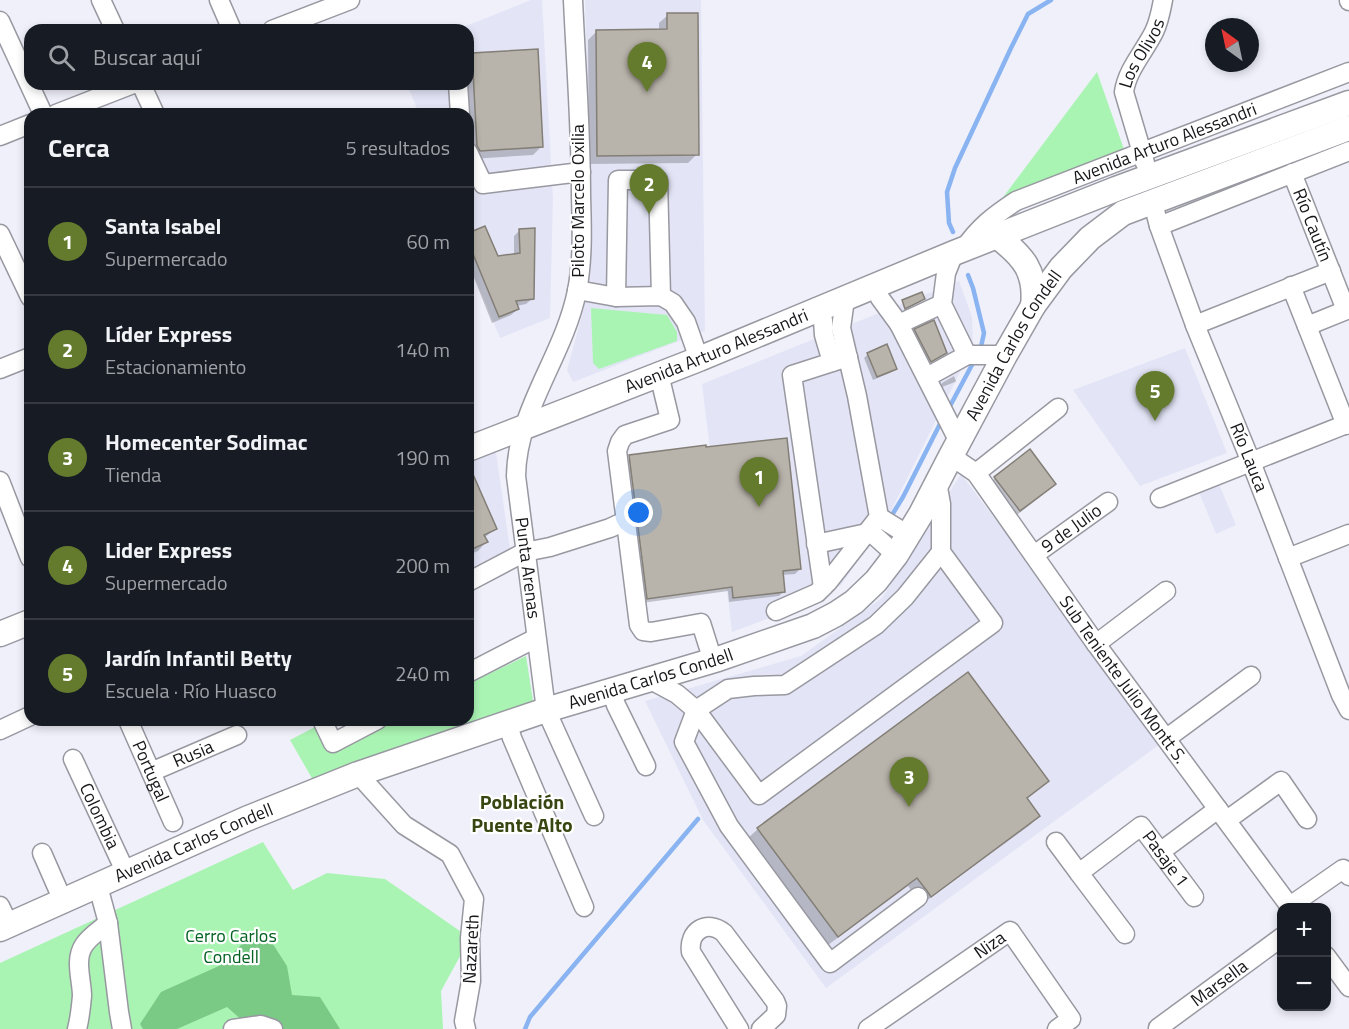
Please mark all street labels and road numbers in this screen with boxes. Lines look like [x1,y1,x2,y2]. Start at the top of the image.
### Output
street label: Los Olivos [1111,15,1171,91]
street label: Avenida Arturo Alessandri [1068,95,1260,191]
street label: Piloto Marcelo Oxilia [564,124,591,278]
street label: Río Cautín [1286,184,1340,266]
street label: Avenida Carlos Condell [958,264,1068,425]
street label: Avenida Arturo Alessandri [621,301,812,400]
street label: Río Lauca [1223,418,1275,496]
street label: 9 de Julio [1035,497,1107,559]
street label: Punta Arenas [508,515,548,620]
street label: Sub Teniente Julio Montt S. [1053,590,1194,769]
street label: Avenida Carlos Condell [565,641,737,716]
street label: Rusia [168,733,218,774]
street label: Portugal [126,736,176,806]
street label: Colombia [73,778,127,854]
street label: Avenida Carlos Condell [110,796,277,889]
street label: Pasaje 1 [1136,825,1196,892]
street label: Nazareth [455,914,486,984]
street label: Niza [968,924,1011,965]
street label: Marsella [1185,952,1253,1013]

